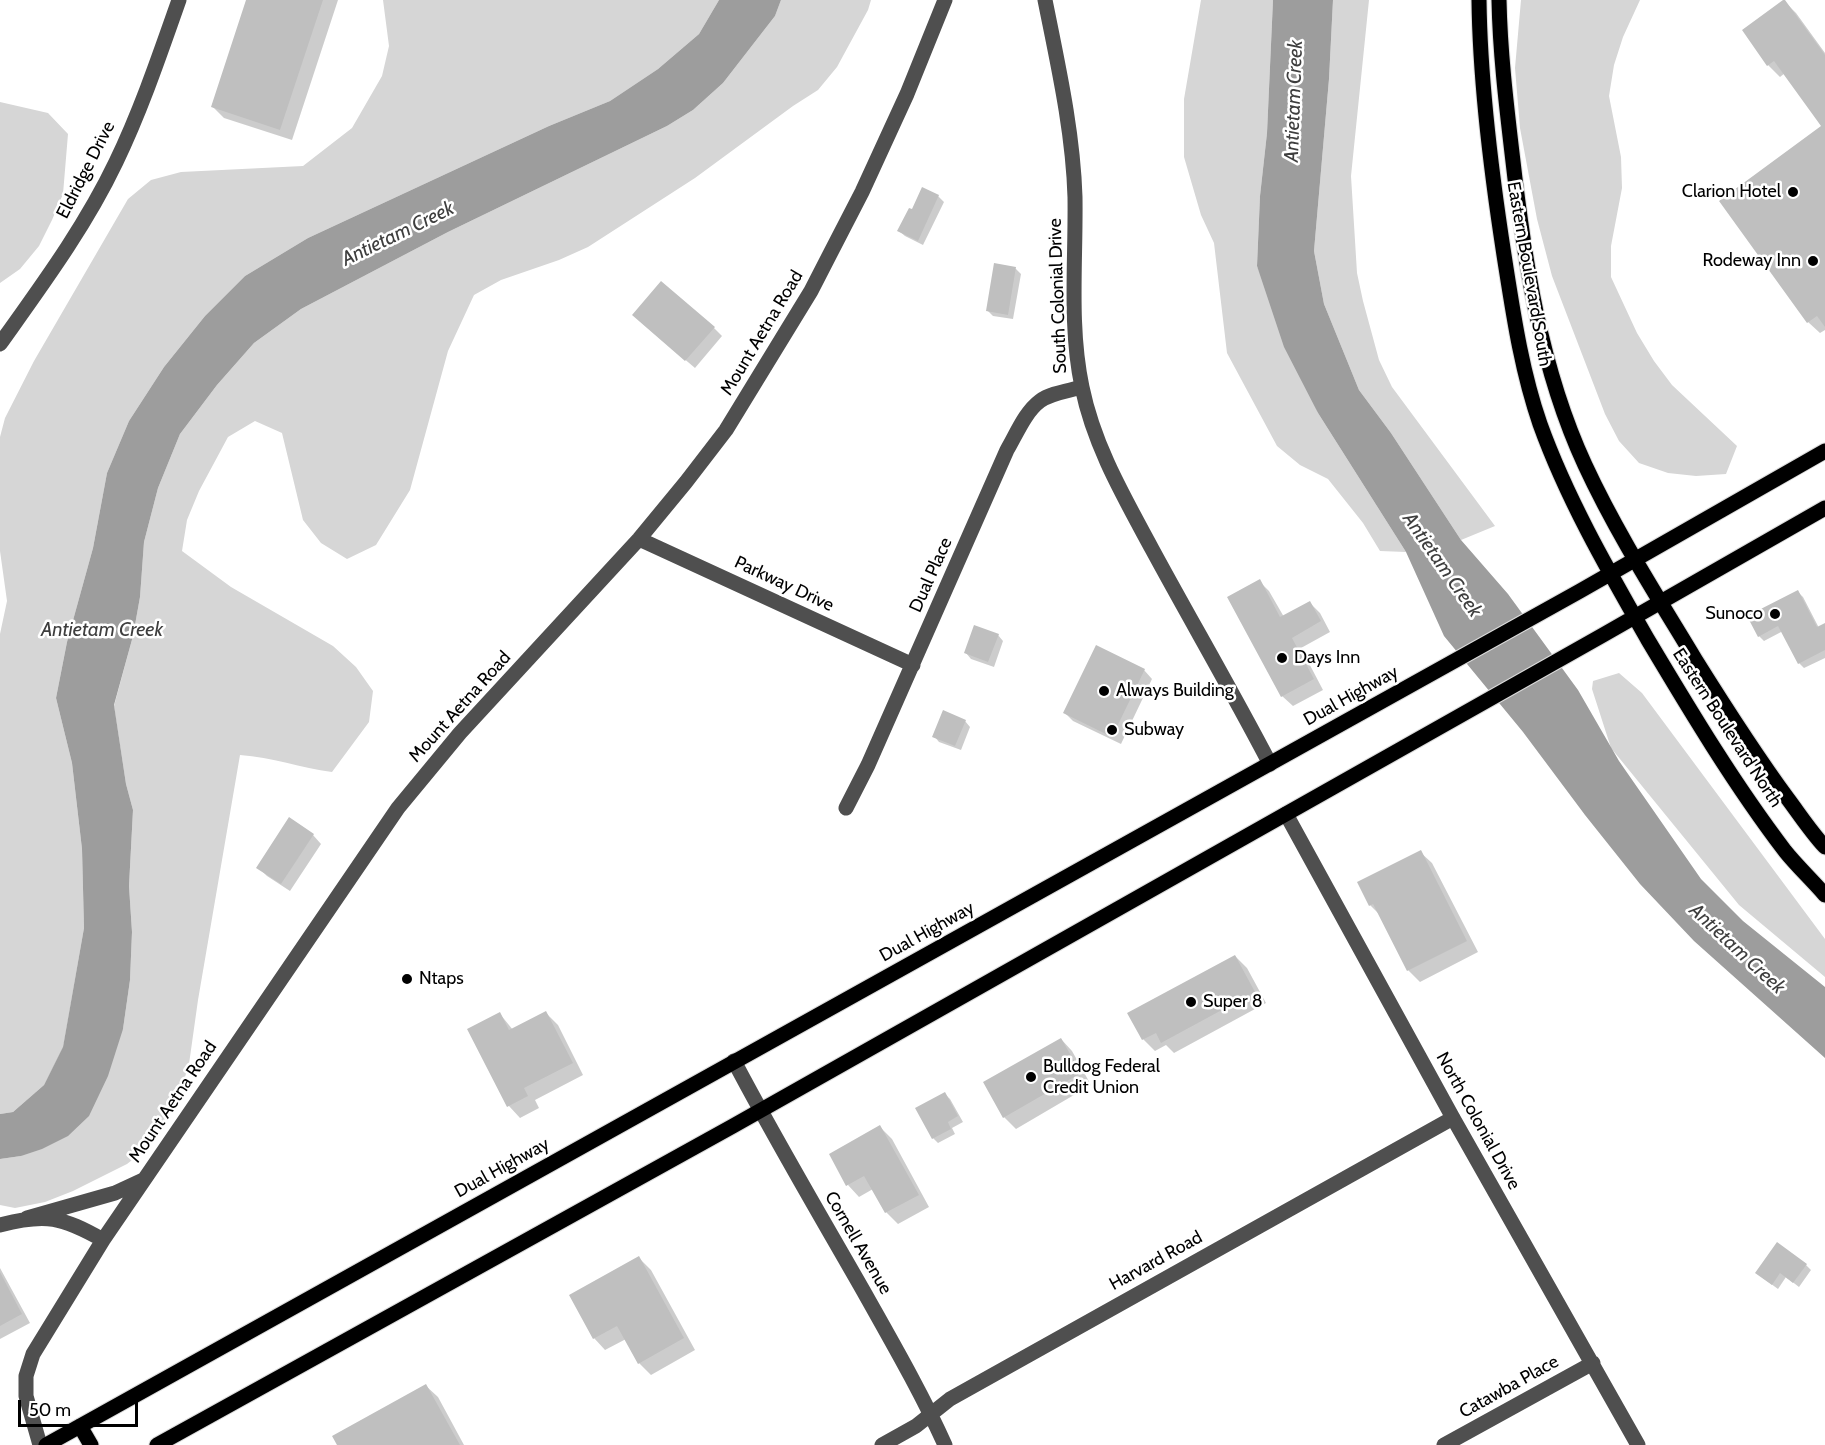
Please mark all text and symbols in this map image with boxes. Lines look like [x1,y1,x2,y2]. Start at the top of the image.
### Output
water label: Antietam Creek [1280,40,1308,162]
street label: Eldridge Drive [52,118,120,222]
street label: Eastern Boulevard South [1502,180,1556,368]
place label: Clarion Hotel [1682,181,1781,203]
marker: Clarion Hotel [1786,185,1800,199]
water label: Antietam Creek [338,196,458,272]
street label: South Colonial Drive [1044,218,1072,374]
place label: Rodeway Inn [1702,250,1801,272]
marker: Rodeway Inn [1806,254,1820,268]
street label: Mount Aetna Road [716,267,808,399]
water label: Antietam Creek [1397,508,1487,622]
street label: Dual Place [905,534,957,616]
street label: Parkway Drive [731,552,837,616]
place label: Sunoco [1705,603,1763,625]
marker: Sunoco [1768,607,1782,621]
water label: Antietam Creek [41,618,163,642]
street label: Eastern Boulevard North [1668,644,1786,812]
street label: Mount Aetna Road [405,647,515,767]
place label: Days Inn [1294,647,1360,669]
marker: Days Inn [1275,651,1289,665]
street label: Dual Highway [1300,661,1402,731]
place label: Always Building [1116,680,1234,702]
marker: Always Building [1097,684,1111,698]
place label: Subway [1124,719,1184,741]
marker: Subway [1105,723,1119,737]
street label: Dual Highway [876,897,978,967]
water label: Antietam Creek [1684,899,1790,999]
place label: Ntaps [419,968,464,990]
marker: Ntaps [400,972,414,986]
place label: Super 8 [1203,991,1263,1013]
marker: Super 8 [1184,995,1198,1009]
street label: Mount Aetna Road [124,1037,222,1167]
street label: North Colonial Drive [1431,1048,1525,1194]
place label: Bulldog Federal Credit Union [1043,1056,1160,1098]
marker: Bulldog Federal Credit Union [1024,1070,1038,1084]
street label: Dual Highway [451,1133,553,1203]
street label: Cornell Avenue [820,1188,896,1298]
street label: Harvard Road [1106,1227,1206,1295]
street label: Catawba Place [1456,1351,1562,1423]
scale bar [21,1388,141,1426]
text: 50 m [29,1399,71,1421]

